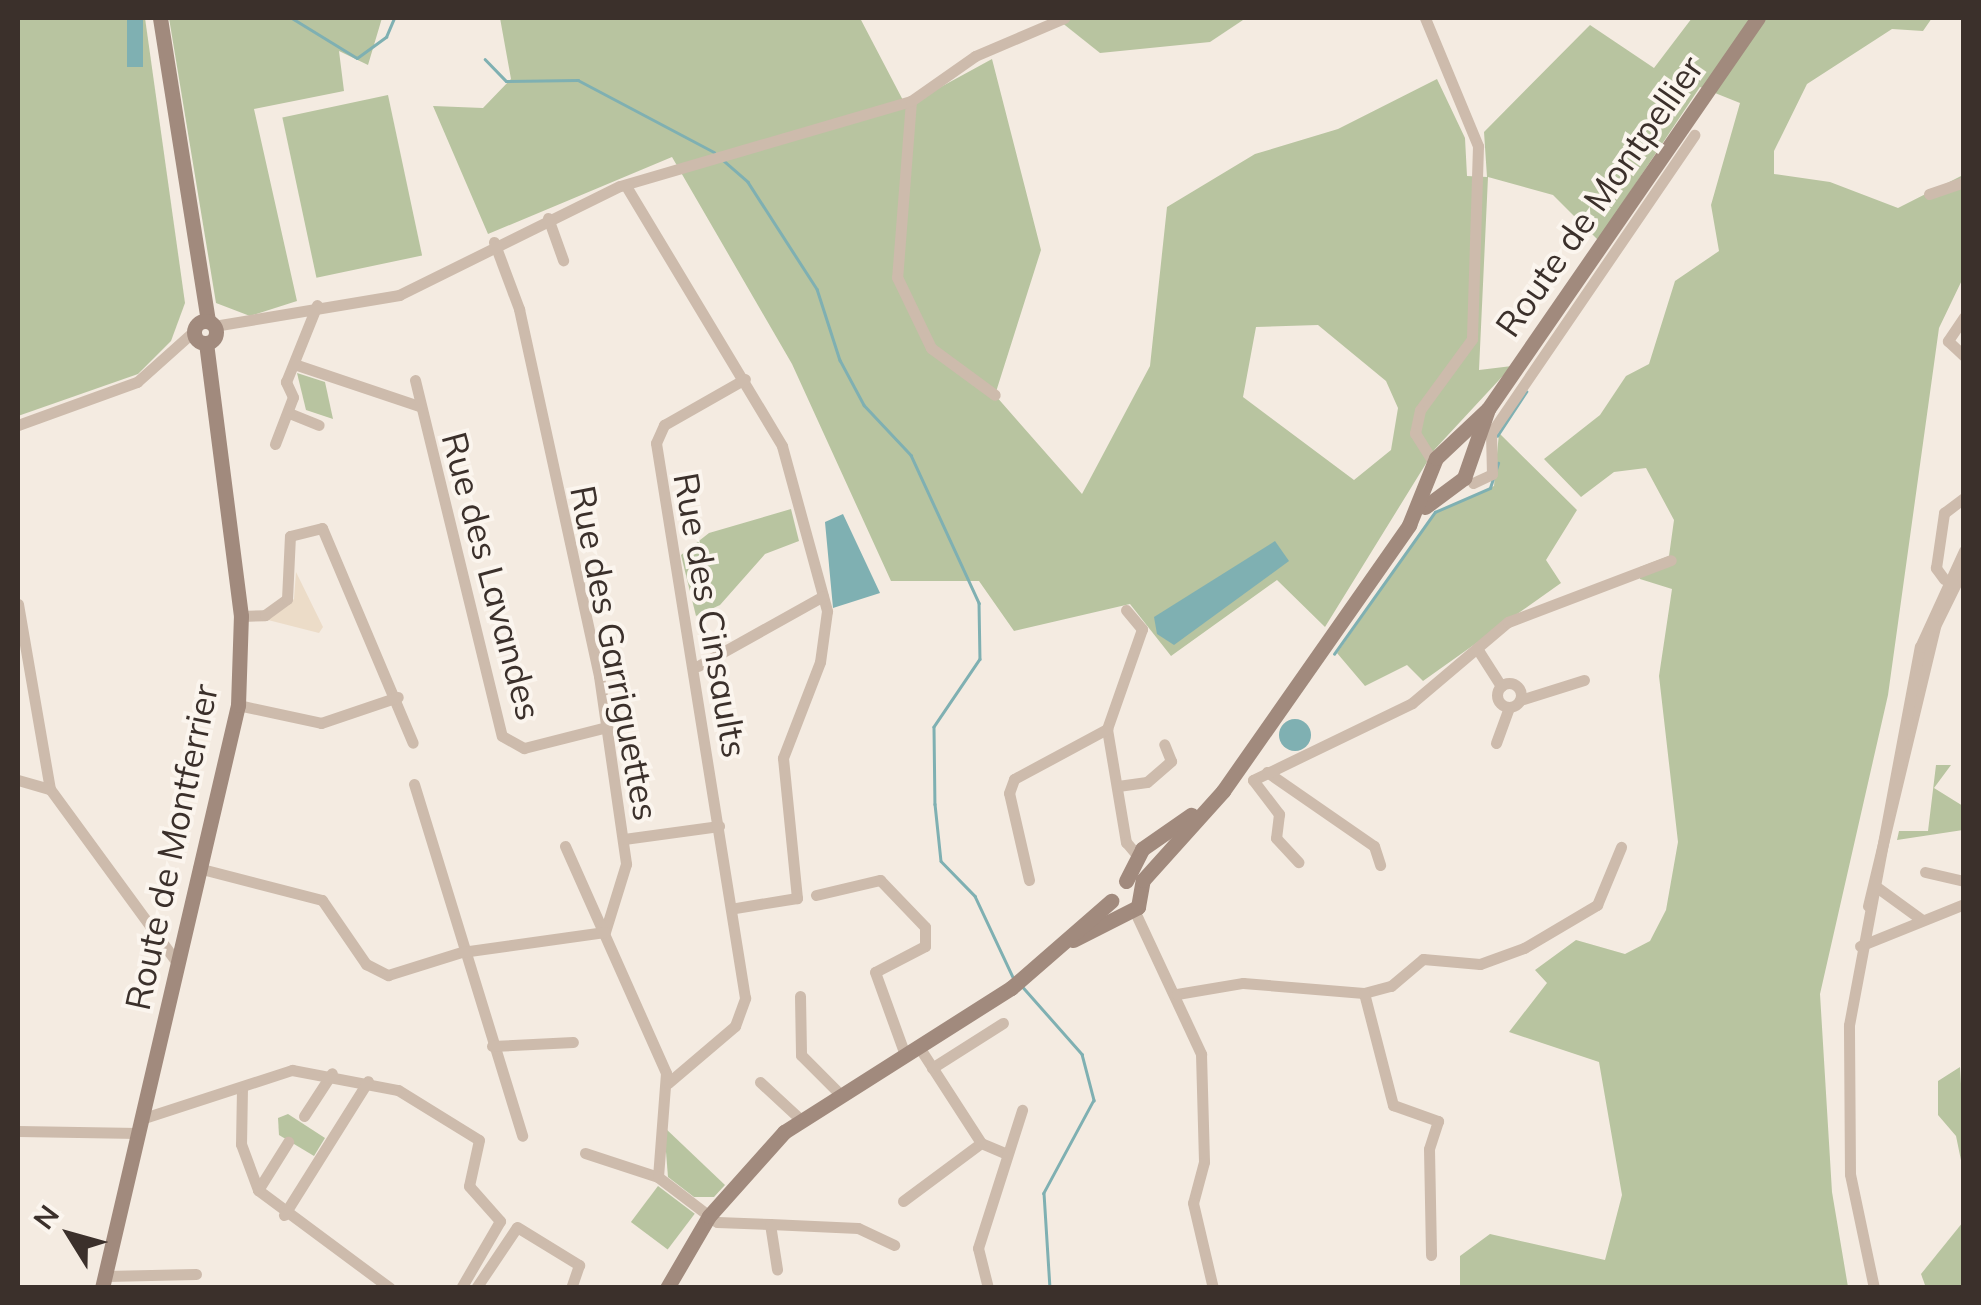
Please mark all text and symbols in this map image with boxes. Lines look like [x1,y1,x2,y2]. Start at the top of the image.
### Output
street label: Route de Montpellier [1486,48,1712,344]
street label: Rue des Lavandes [433,428,551,724]
street label: Rue des Cinsaults [665,469,757,761]
street label: Rue des Garriguettes [562,482,668,824]
street label: Route de Montferrier [116,680,226,1014]
north arrow [20,1185,120,1285]
text: N [25,1198,66,1236]

